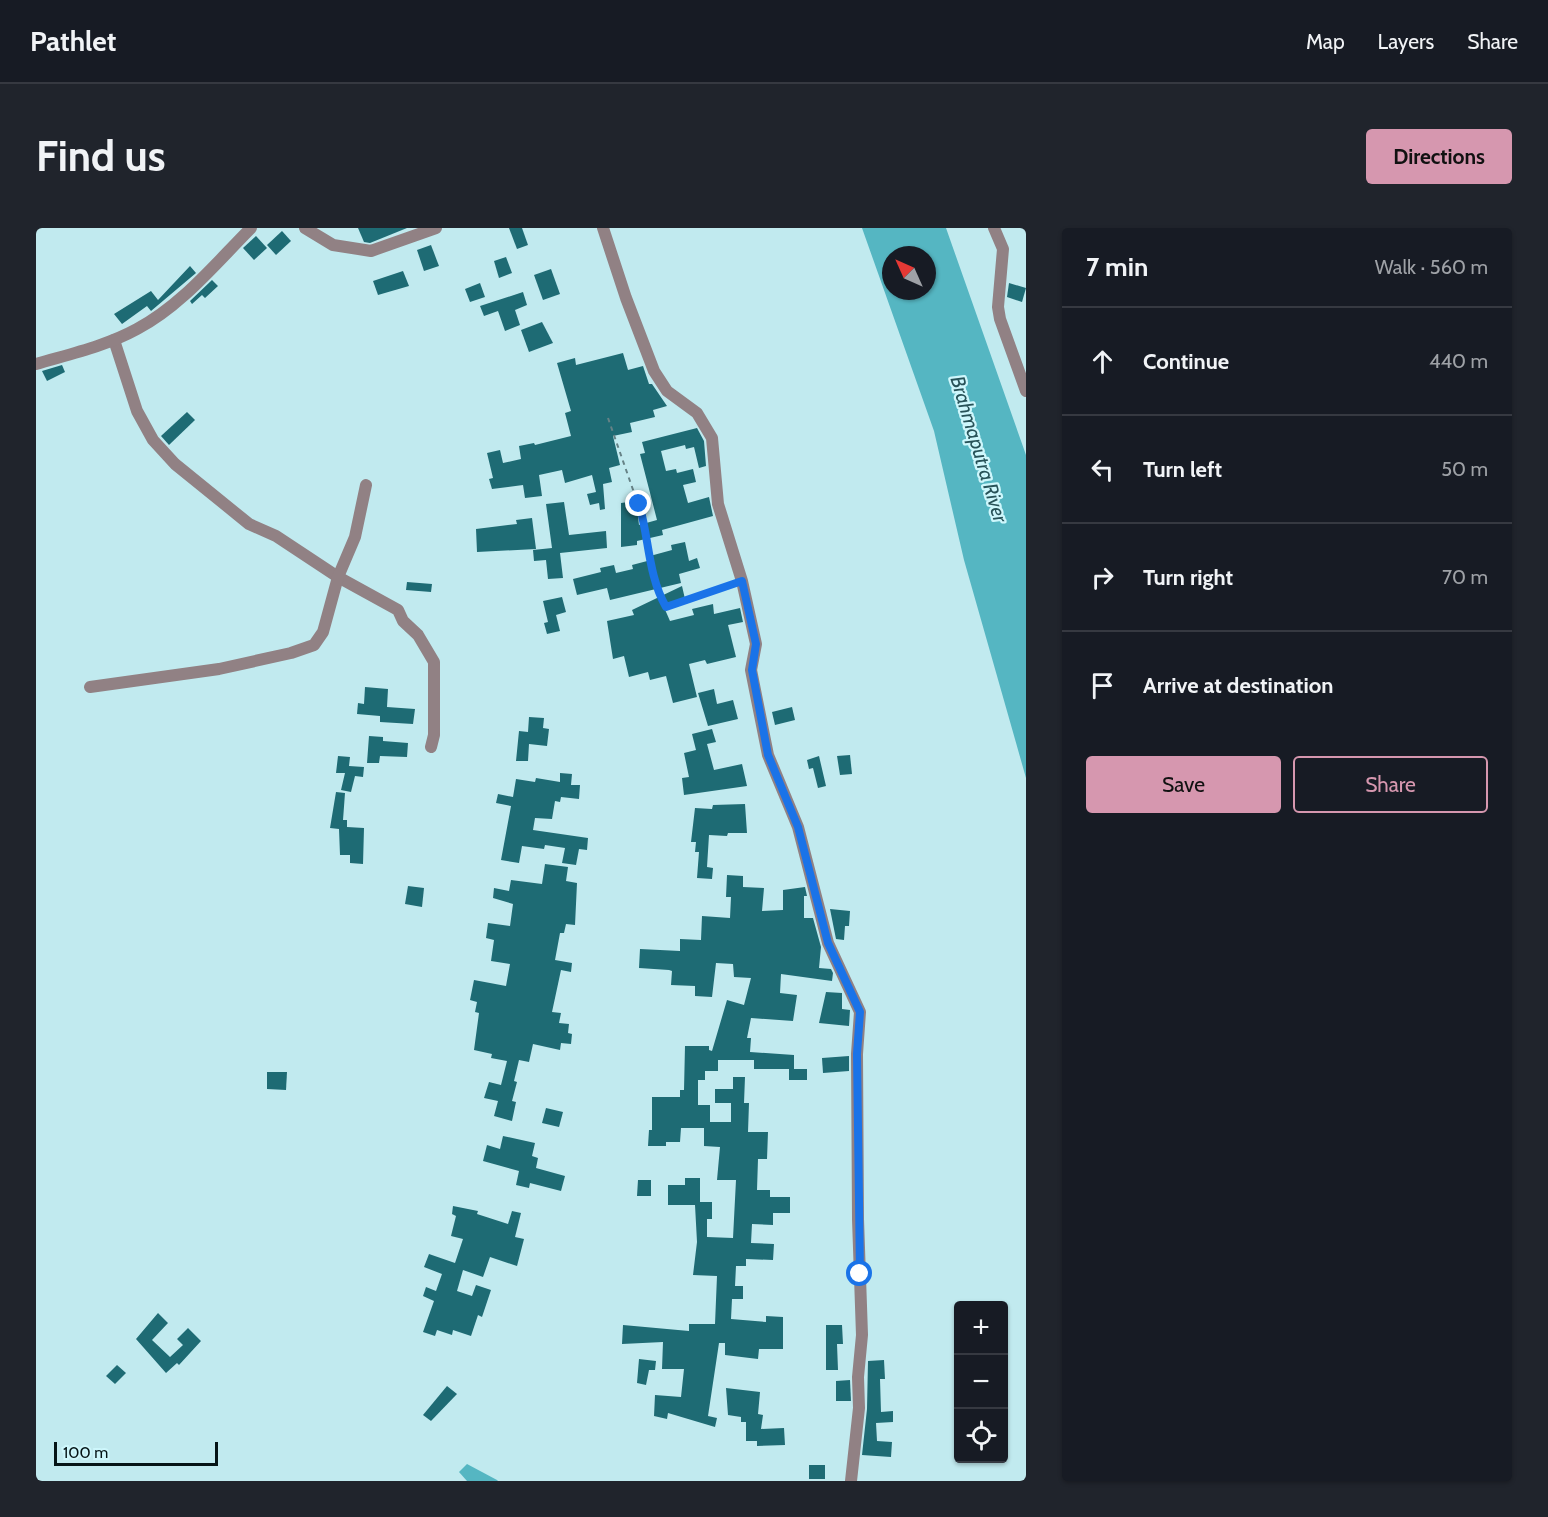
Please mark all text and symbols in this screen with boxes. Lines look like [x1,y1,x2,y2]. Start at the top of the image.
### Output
text: Pathlet [30,24,116,58]
text: Map [1306,29,1345,54]
text: Layers [1378,29,1434,54]
text: Share [1467,29,1518,54]
button: Directions [1366,129,1512,184]
text: Find us [36,130,165,182]
north arrow [882,246,936,300]
text: 7 min [1086,251,1148,283]
text: Walk · 560 m [1375,255,1488,279]
icon: ahead [1086,345,1119,378]
text: Continue [1143,348,1229,375]
text: 440 m [1429,349,1488,373]
water label: Brahmaputra River [945,373,1013,526]
icon: left [1086,453,1119,486]
text: Turn left [1143,456,1222,483]
text: 50 m [1441,457,1488,481]
route end [625,490,651,516]
icon: right [1086,561,1119,594]
text: Turn right [1143,564,1233,591]
text: 70 m [1442,565,1488,589]
icon: arrive [1086,669,1119,702]
text: Arrive at destination [1143,672,1333,699]
button: Save [1086,756,1281,813]
button: Share [1293,756,1488,813]
route start [846,1260,872,1286]
map controls [954,1301,1008,1463]
button: + [954,1301,1008,1355]
button: − [954,1355,1008,1409]
button: locate [954,1409,1008,1463]
scale bar [54,1439,218,1466]
text: 100 m [63,1443,108,1462]

